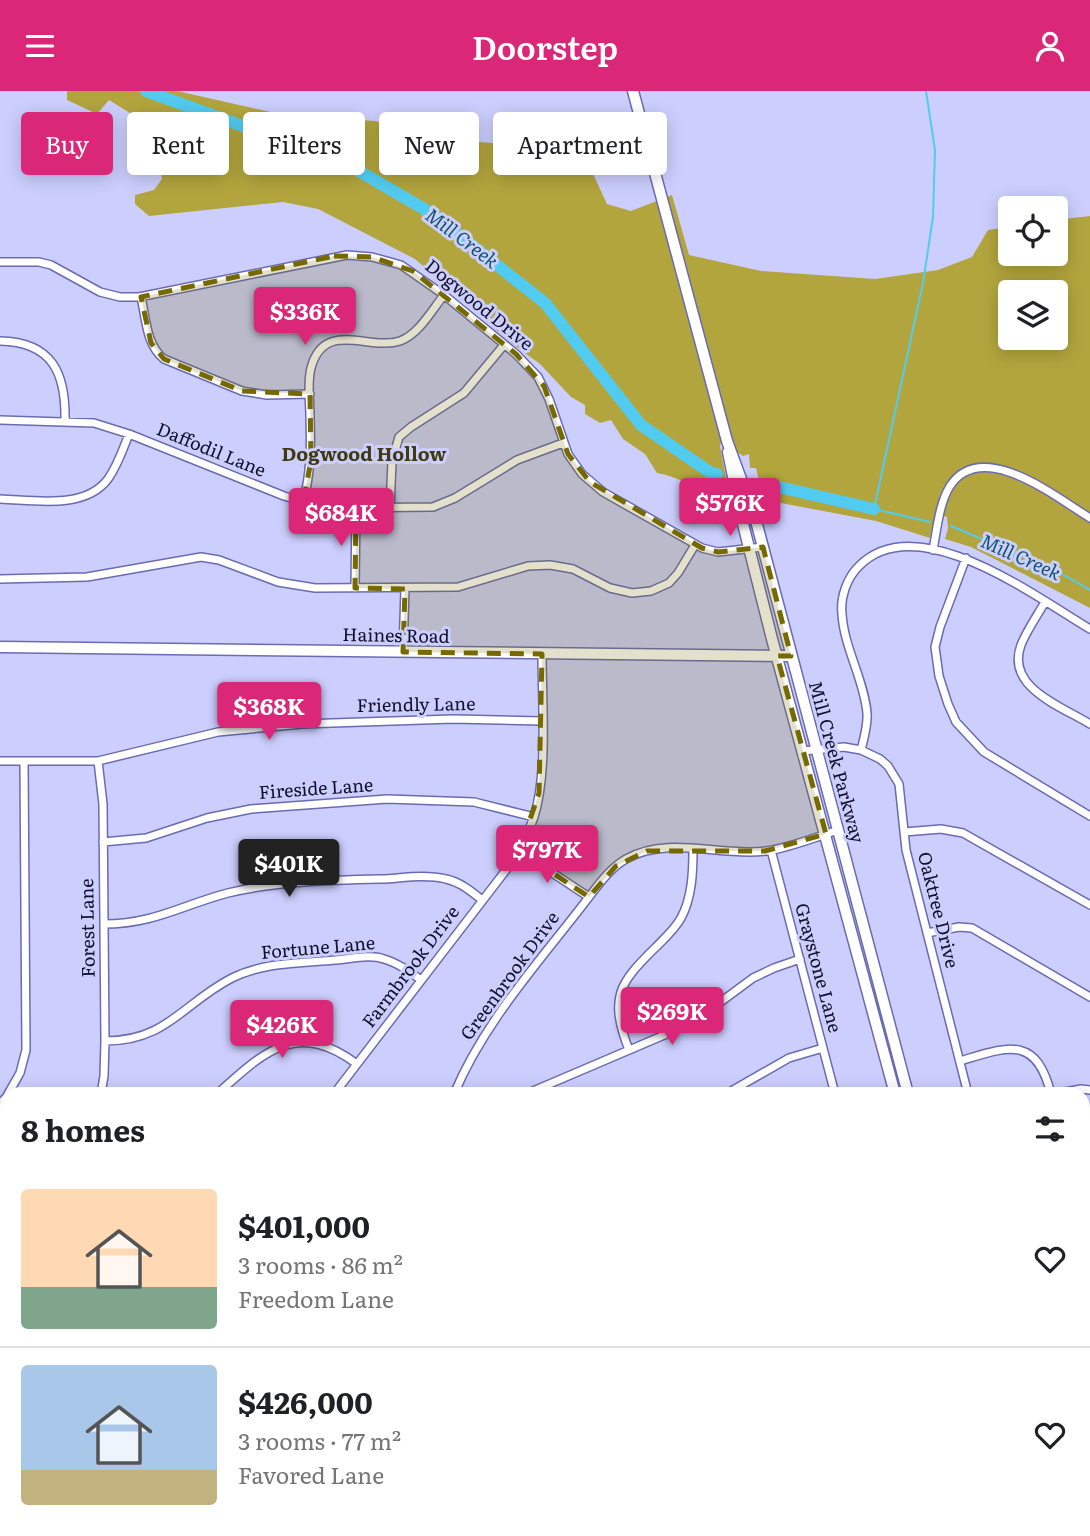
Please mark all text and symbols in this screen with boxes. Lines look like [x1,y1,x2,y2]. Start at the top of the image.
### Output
text: Doorstep [472,22,618,70]
icon: menu [21,27,59,65]
icon: person [1031,27,1069,65]
chip: Buy [21,112,113,175]
chip: Rent [127,112,229,175]
chip: Filters [243,112,365,175]
chip: New [379,112,479,175]
chip: Apartment [493,112,667,175]
map controls [998,196,1068,350]
button: locate [998,196,1068,266]
water label: Mill Creek [420,200,506,274]
street label: Dogwood Drive [420,252,540,356]
button: layers [998,280,1068,350]
pin: $336K [256,287,354,347]
text: $336K [270,293,340,327]
street label: Daffodil Lane [153,414,270,483]
district label: Dogwood Hollow [282,439,446,467]
pin: $576K [681,479,779,538]
text: $576K [695,484,765,518]
pin: $684K [292,489,390,548]
text: $684K [305,494,377,528]
water label: Mill Creek [977,526,1067,586]
street label: Haines Road [342,620,450,649]
street label: Mill Creek Parkway [803,677,872,846]
pin: $368K [220,683,318,742]
text: $368K [233,688,305,722]
street label: Friendly Lane [356,689,476,718]
street label: Fireside Lane [258,770,374,805]
pin: $797K [498,825,596,885]
text: $797K [512,831,582,865]
pin: $401K [240,839,338,899]
text: $401K [254,845,324,879]
street label: Oaktree Drive [912,849,967,971]
street label: Forest Lane [72,878,101,978]
street label: Farmbrook Drive [355,899,465,1033]
street label: Graystone Lane [789,900,850,1035]
street label: Greenbrook Drive [453,905,565,1045]
street label: Fortune Lane [260,928,376,965]
pin: $269K [623,988,721,1047]
text: $269K [637,993,707,1027]
pin: $426K [233,1000,331,1060]
text: $426K [246,1006,318,1040]
text: 8 homes [21,1107,145,1151]
icon: filters [1031,1110,1069,1148]
text: $401,000 [238,1203,370,1247]
icon: home [77,1217,161,1301]
icon: heart [1031,1240,1069,1278]
text: 3 rooms · 86 m² [238,1247,403,1281]
text: Freedom Lane [238,1281,394,1315]
text: $426,000 [238,1379,373,1423]
icon: home [77,1393,161,1477]
icon: heart [1031,1416,1069,1454]
text: 3 rooms · 77 m² [238,1423,401,1457]
text: Favored Lane [238,1457,384,1491]

